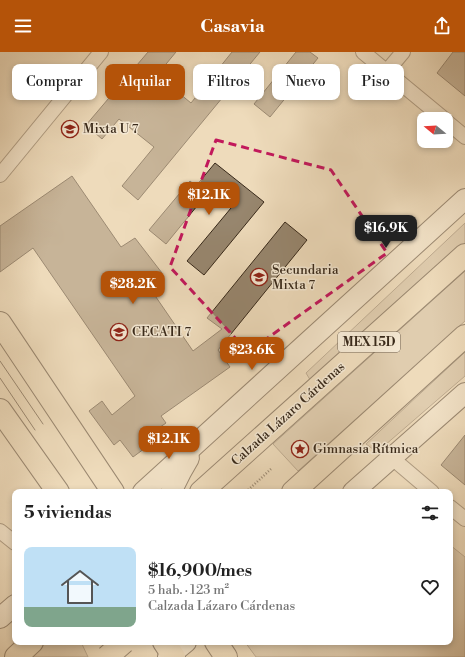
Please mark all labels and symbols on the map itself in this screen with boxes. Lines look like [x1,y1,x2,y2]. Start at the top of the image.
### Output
north arrow [417,112,453,148]
school or university icon: Mixta U 7 [60,119,80,139]
place label: Mixta U 7 [83,121,139,137]
pin: $12.1K [176,182,242,216]
pin: $16.9K [353,215,419,249]
place label: Secundaria Mixta 7 [272,262,339,293]
school or university icon: Secundaria Mixta 7 [249,267,269,287]
pin: $28.2K [100,271,166,305]
school or university icon: CECATI 7 [109,322,129,342]
place label: CECATI 7 [132,324,191,340]
road number: MEX 15D [338,332,400,352]
pin: $23.6K [219,337,285,371]
street label: Calzada Lázaro Cárdenas [228,359,348,469]
pin: $12.1K [136,426,202,460]
place icon: Gimnasia Rítmica [290,439,310,459]
place label: Gimnasia Rítmica [313,441,419,457]

